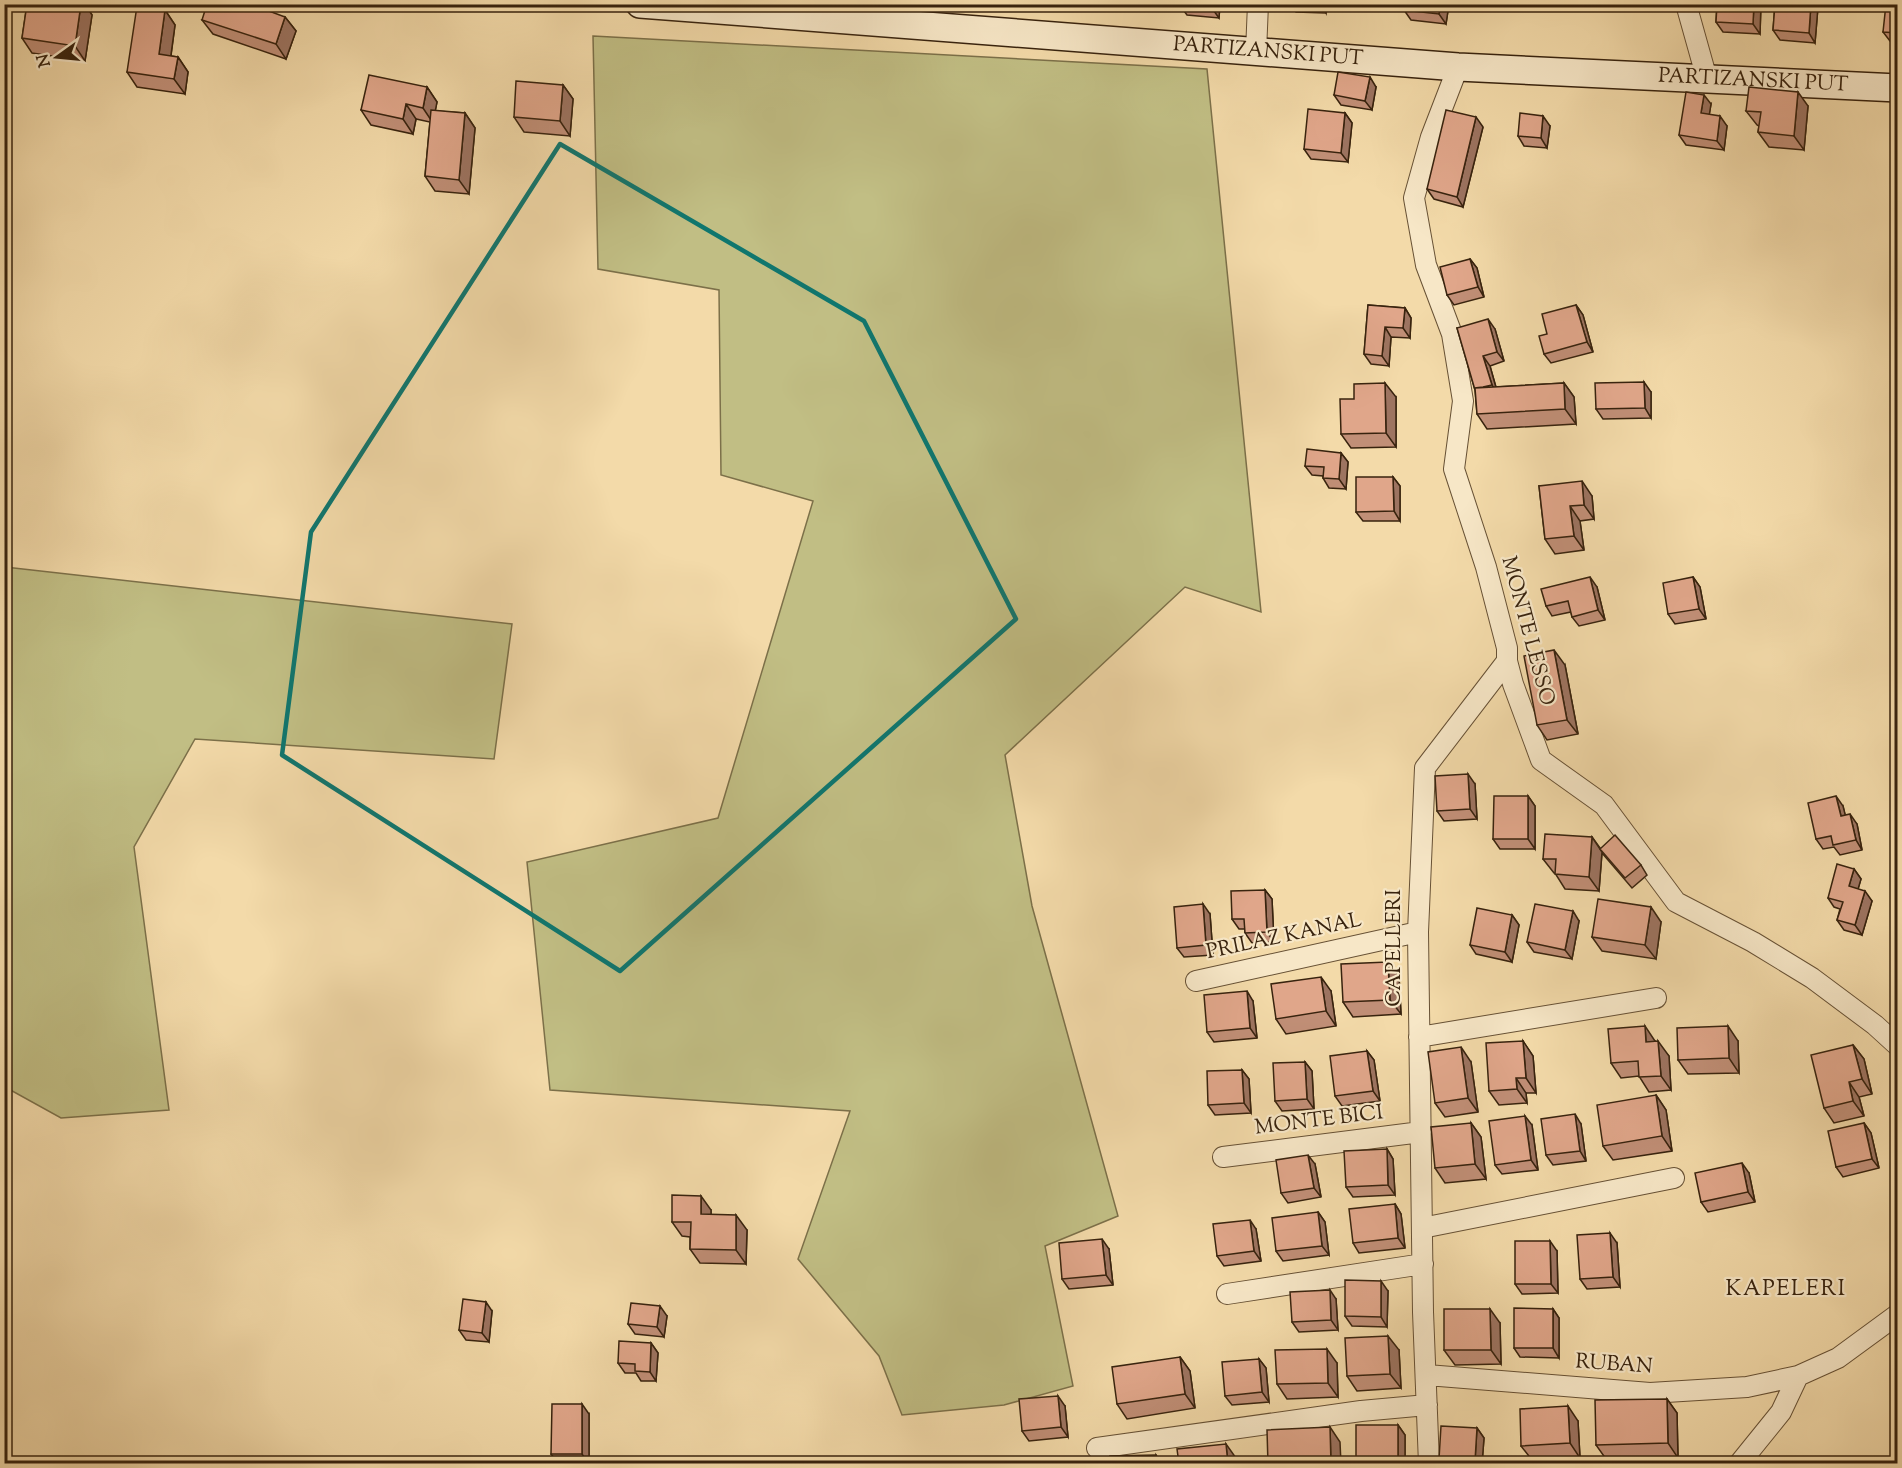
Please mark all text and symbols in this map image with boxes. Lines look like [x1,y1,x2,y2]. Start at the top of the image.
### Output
north arrow [27,27,87,87]
street label: PARTIZANSKI PUT [1172,30,1364,75]
text: N [32,51,58,69]
street label: PARTIZANSKI PUT [1657,62,1849,101]
street label: MONTE LESSO [1493,553,1561,709]
street label: CAPELLERI [1380,889,1410,1007]
street label: PRILAZ KANAL [1203,906,1365,968]
street label: MONTE BICI [1253,1098,1385,1144]
district label: KAPELERI [1725,1274,1847,1306]
street label: RUBAN [1574,1347,1654,1383]

